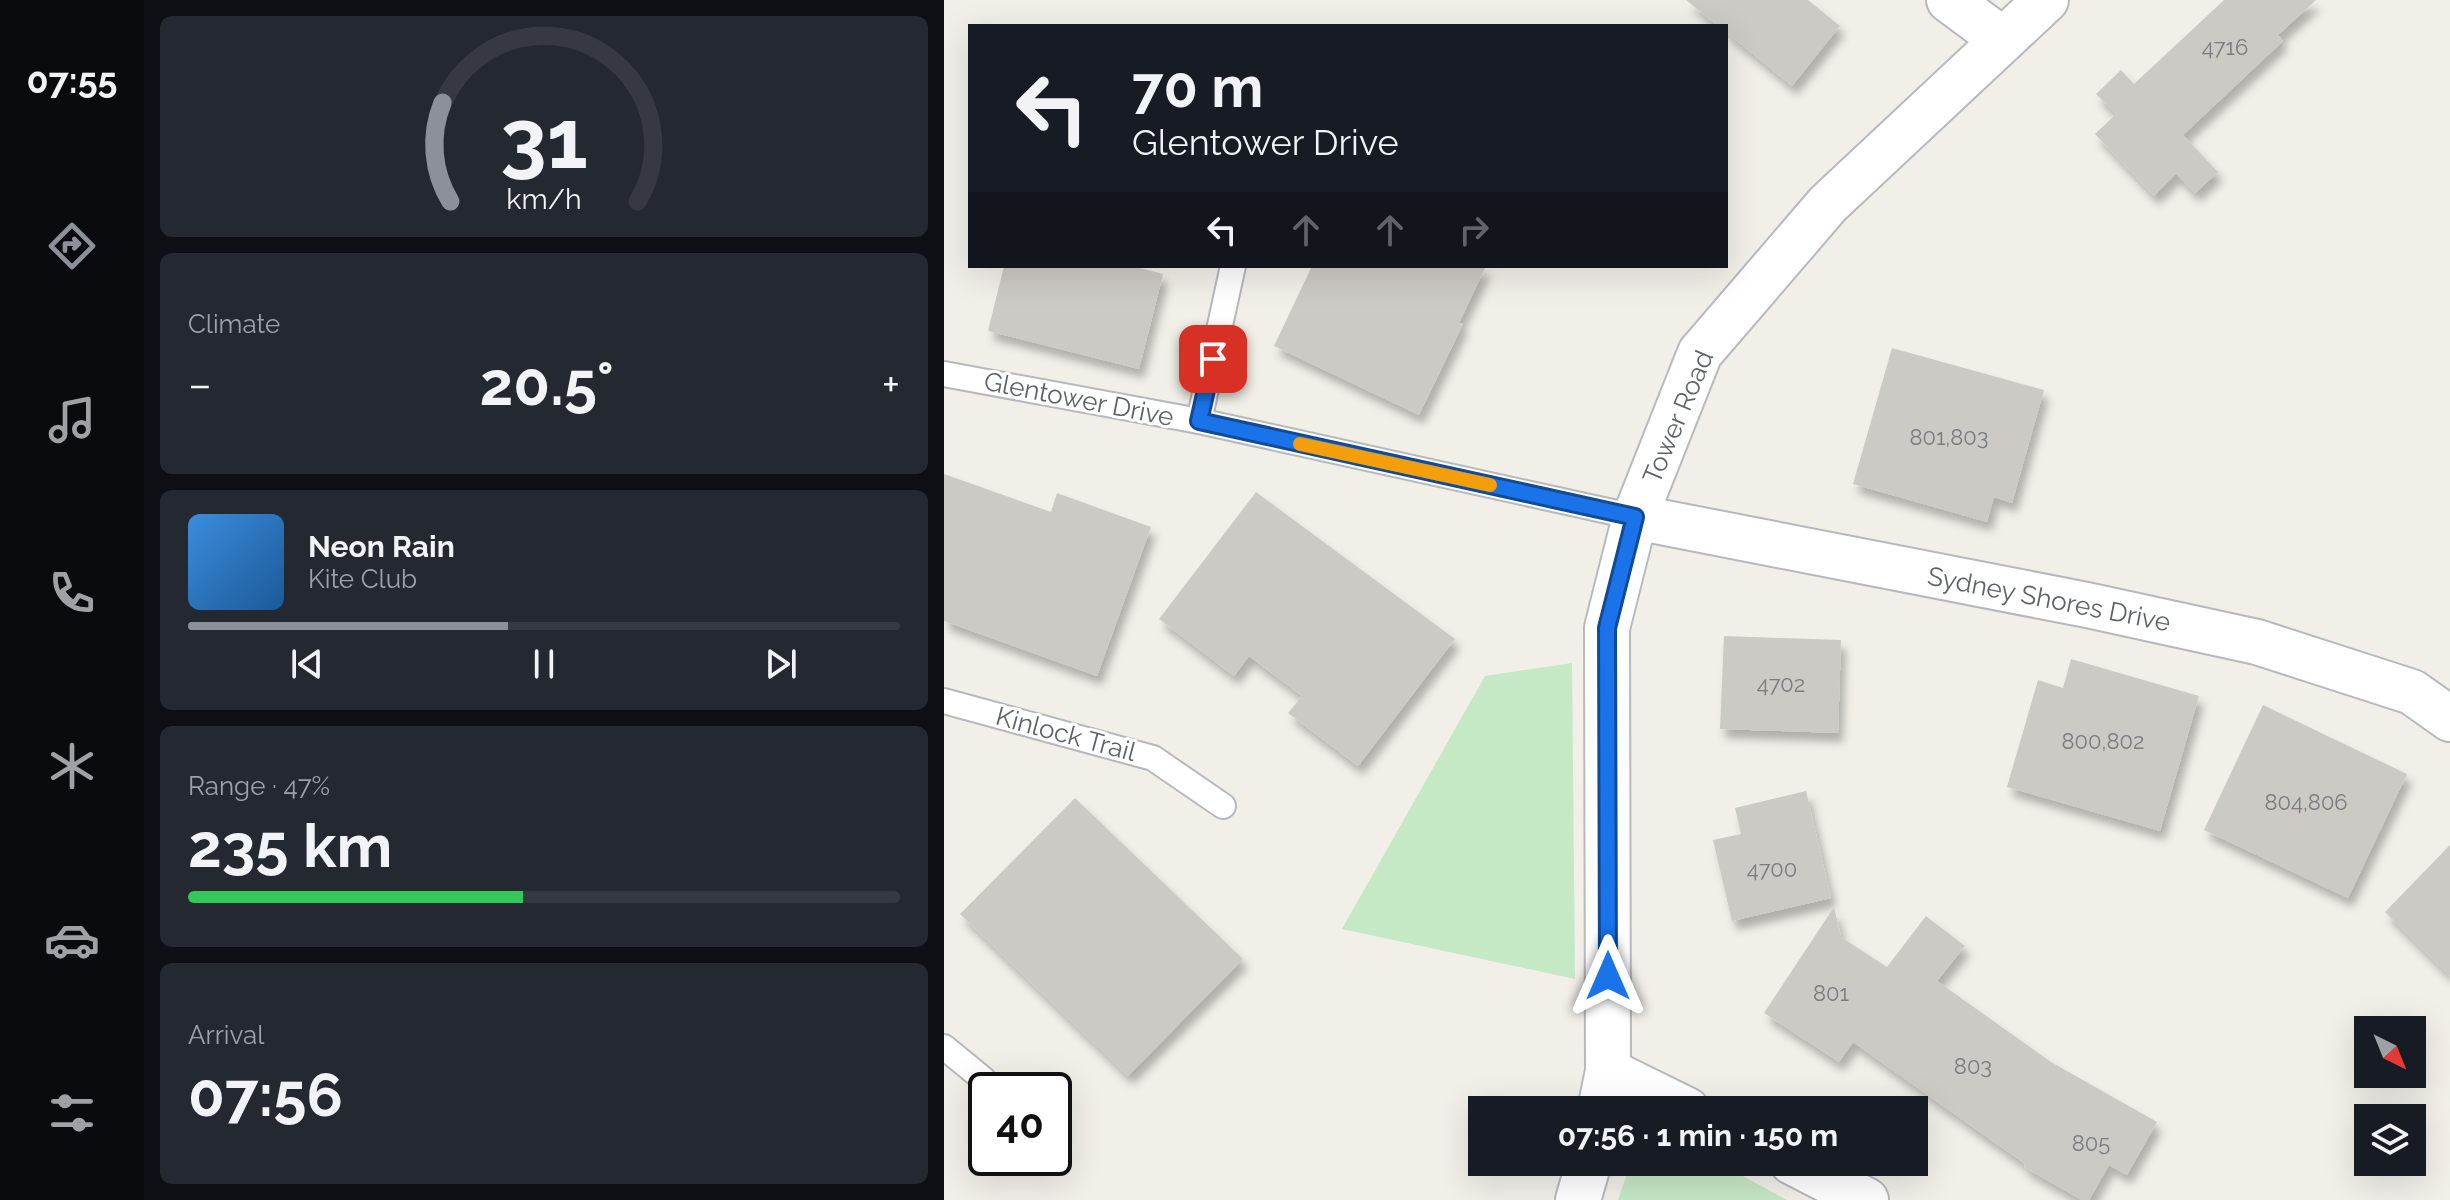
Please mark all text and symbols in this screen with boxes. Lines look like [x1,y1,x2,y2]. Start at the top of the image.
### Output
house number: 4716 [2202,34,2248,60]
text: 70 m [1132,54,1263,120]
icon: left [1000,56,1104,160]
text: 07:55 [26,59,118,101]
text: 31 [500,90,588,187]
text: Glentower Drive [1132,121,1399,163]
text: km/h [506,183,582,217]
icon: left [1200,208,1244,252]
icon: ahead [1284,208,1328,252]
icon: ahead [1368,208,1412,252]
icon: right [1452,208,1496,252]
icon: directions [44,218,100,274]
text: Climate [188,309,280,339]
pin [1179,325,1247,393]
icon: arrive [1191,337,1235,381]
street label: Tower Road [1637,346,1719,488]
text: 20.5° [479,349,614,419]
text: − [188,359,212,410]
text: + [882,359,900,410]
street label: Glentower Drive [982,366,1176,432]
icon: music [44,392,100,448]
house number: 801,803 [1909,424,1989,450]
text: Neon Rain [308,529,455,564]
street label: Sydney Shores Drive [1925,561,2173,637]
text: Kite Club [308,564,417,594]
icon: phone [44,565,100,621]
icon: previous [285,642,329,686]
icon: pause [522,642,566,686]
icon: next [759,642,803,686]
house number: 4702 [1757,671,1805,697]
street label: Kinlock Trail [993,701,1140,767]
house number: 800,802 [2062,728,2144,754]
icon: climate [44,738,100,794]
text: Range · 47% [188,771,330,801]
house number: 804,806 [2264,789,2348,815]
text: 235 km [188,811,392,881]
house number: 4700 [1747,856,1797,882]
icon: car [44,912,100,968]
position arrow [1566,934,1650,1018]
house number: 801 [1813,980,1849,1006]
north arrow [2354,1016,2426,1088]
map controls [2354,1016,2426,1176]
text: Arrival [188,1020,264,1050]
house number: 803 [1954,1053,1992,1079]
text: 07:56 [188,1060,343,1130]
speed limit sign: 40 [968,1072,1072,1176]
icon: filters [44,1085,100,1141]
button: layers [2354,1104,2426,1176]
text: 07:56 · 1 min · 150 m [1558,1118,1838,1153]
house number: 805 [2072,1130,2110,1156]

